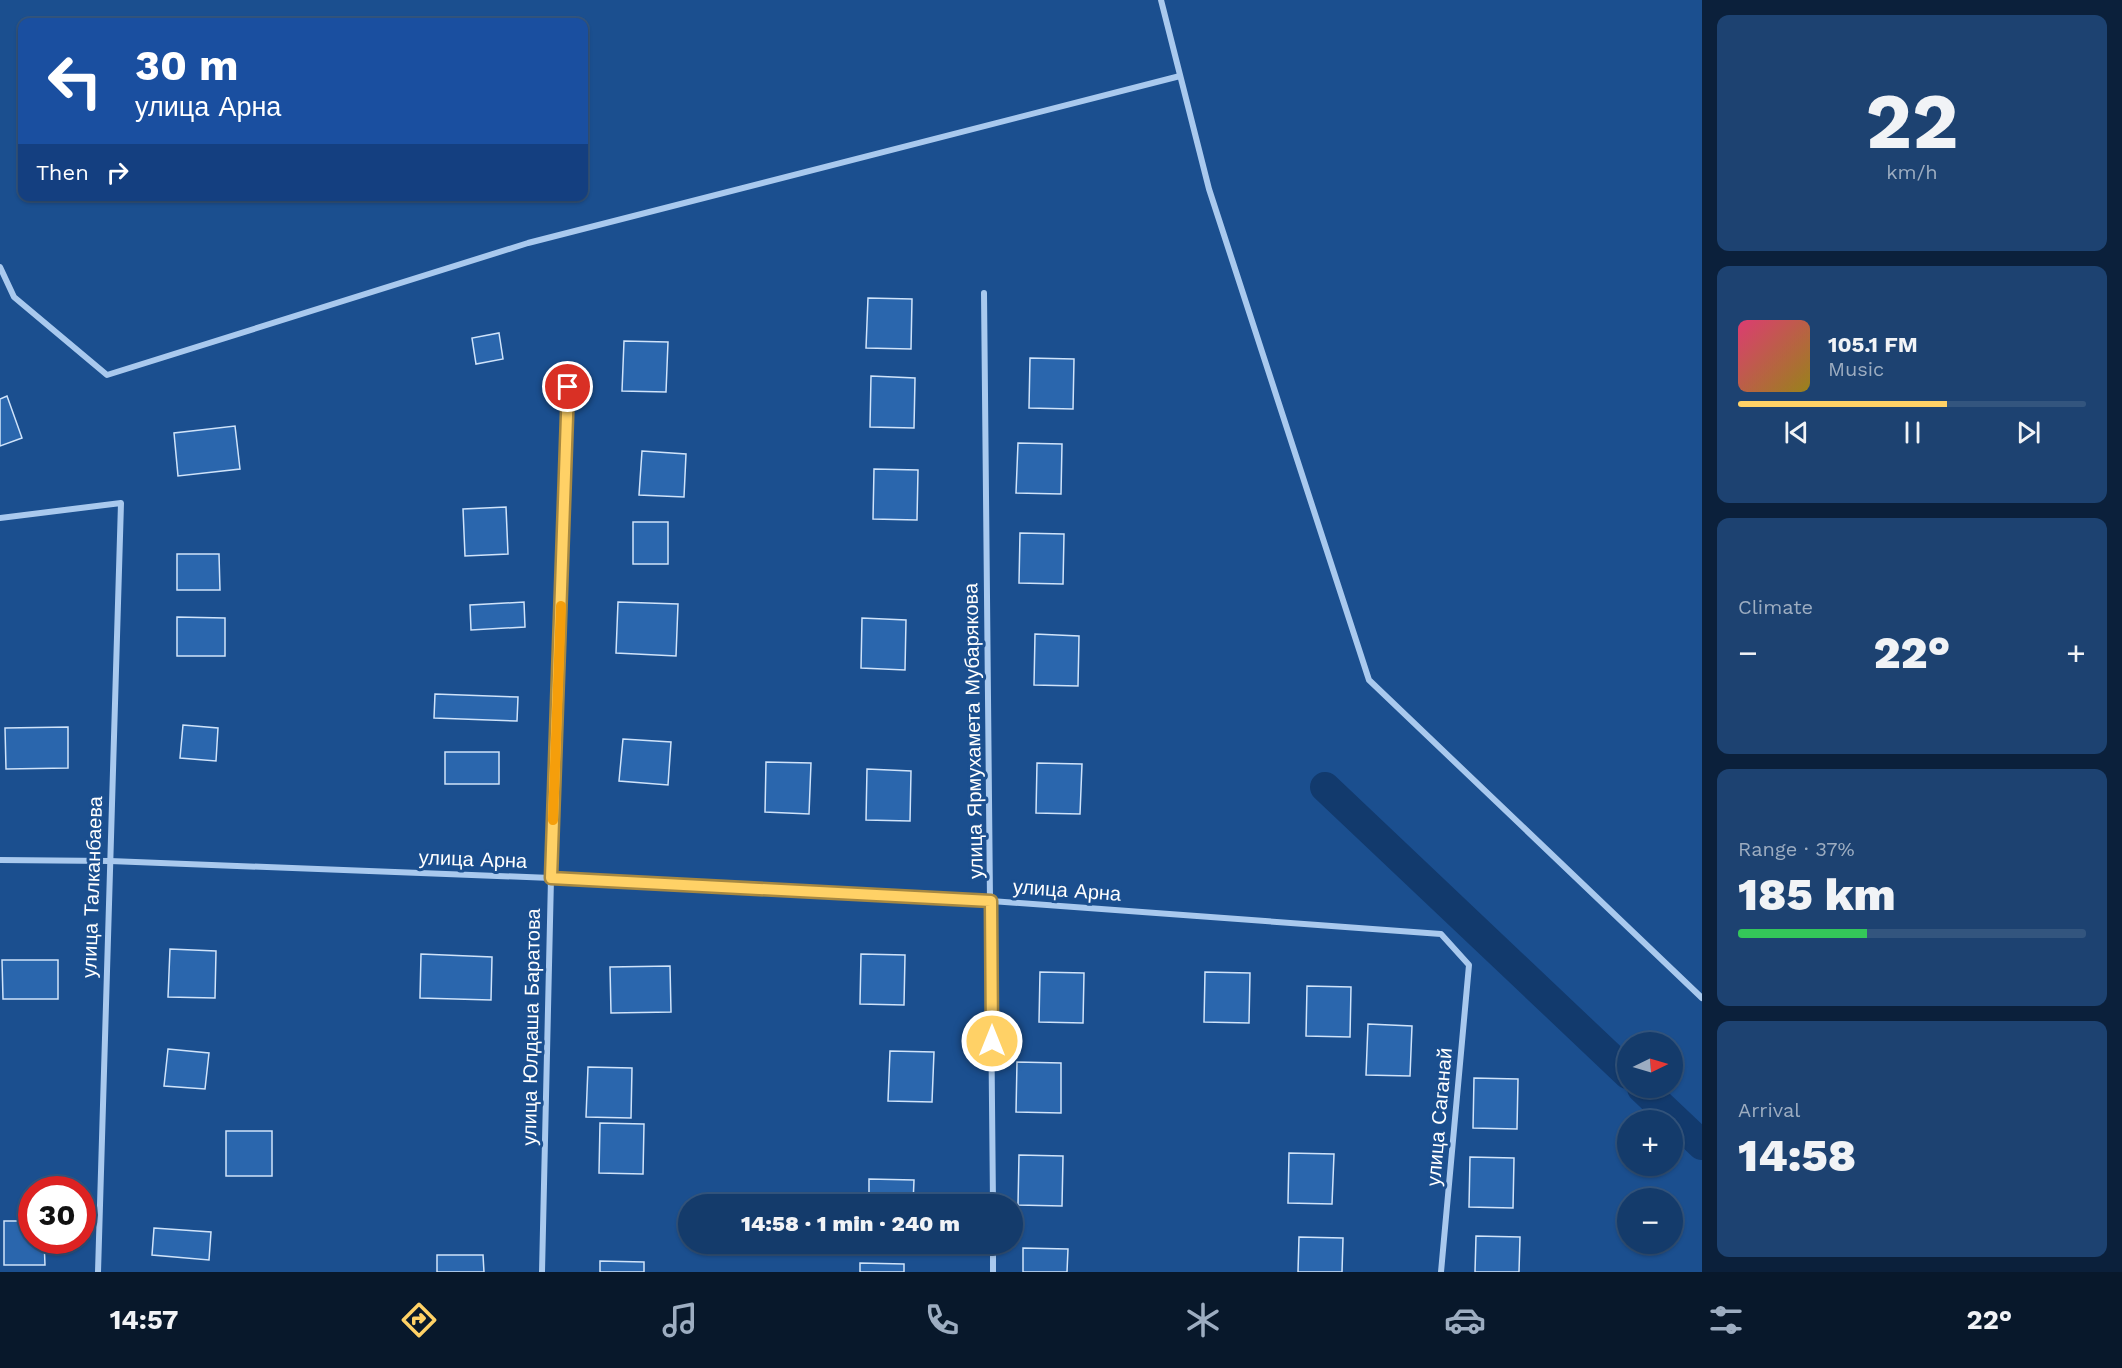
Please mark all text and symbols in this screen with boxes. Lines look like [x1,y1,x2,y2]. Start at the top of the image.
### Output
text: 30 m [135,41,239,90]
icon: left [36,42,114,120]
text: 22 [1866,75,1958,167]
text: улица Арна [135,91,281,123]
icon: right [101,156,134,189]
text: Then [36,160,89,185]
text: km/h [1886,160,1938,184]
text: 105.1 FM [1828,332,1918,357]
text: Music [1828,357,1884,381]
pin [542,361,593,412]
icon: arrive [551,370,584,403]
icon: previous [1780,416,1813,449]
icon: pause [1896,416,1929,449]
icon: next [2012,416,2045,449]
street label: улица Ярмухамета Мубарякова [958,582,988,879]
text: Climate [1738,595,1813,619]
text: 22° [1874,626,1950,679]
text: − [1738,633,1758,672]
text: + [2066,633,2086,672]
street label: улица Талканбаева [77,795,107,978]
text: Range · 37% [1738,837,1855,861]
street label: улица Арна [418,845,528,873]
text: 185 km [1738,868,1896,921]
street label: улица Арна [1012,874,1123,906]
street label: улица Юлдаша Баратова [517,907,545,1146]
position arrow [960,1009,1024,1073]
north arrow [1617,1032,1683,1098]
map controls [1617,1032,1683,1254]
street label: улица Саганай [1421,1047,1457,1187]
text: Arrival [1738,1098,1800,1122]
button: + [1617,1110,1683,1176]
text: 14:58 [1738,1129,1856,1182]
speed limit sign: 30 [18,1176,96,1254]
button: − [1617,1188,1683,1254]
text: 14:58 · 1 min · 240 m [741,1211,960,1236]
icon: directions [398,1299,440,1341]
icon: music [659,1299,701,1341]
icon: phone [921,1299,963,1341]
icon: climate [1182,1299,1224,1341]
icon: car [1444,1299,1486,1341]
icon: filters [1705,1299,1747,1341]
text: 14:57 [110,1304,178,1336]
text: 22° [1967,1304,2012,1336]

